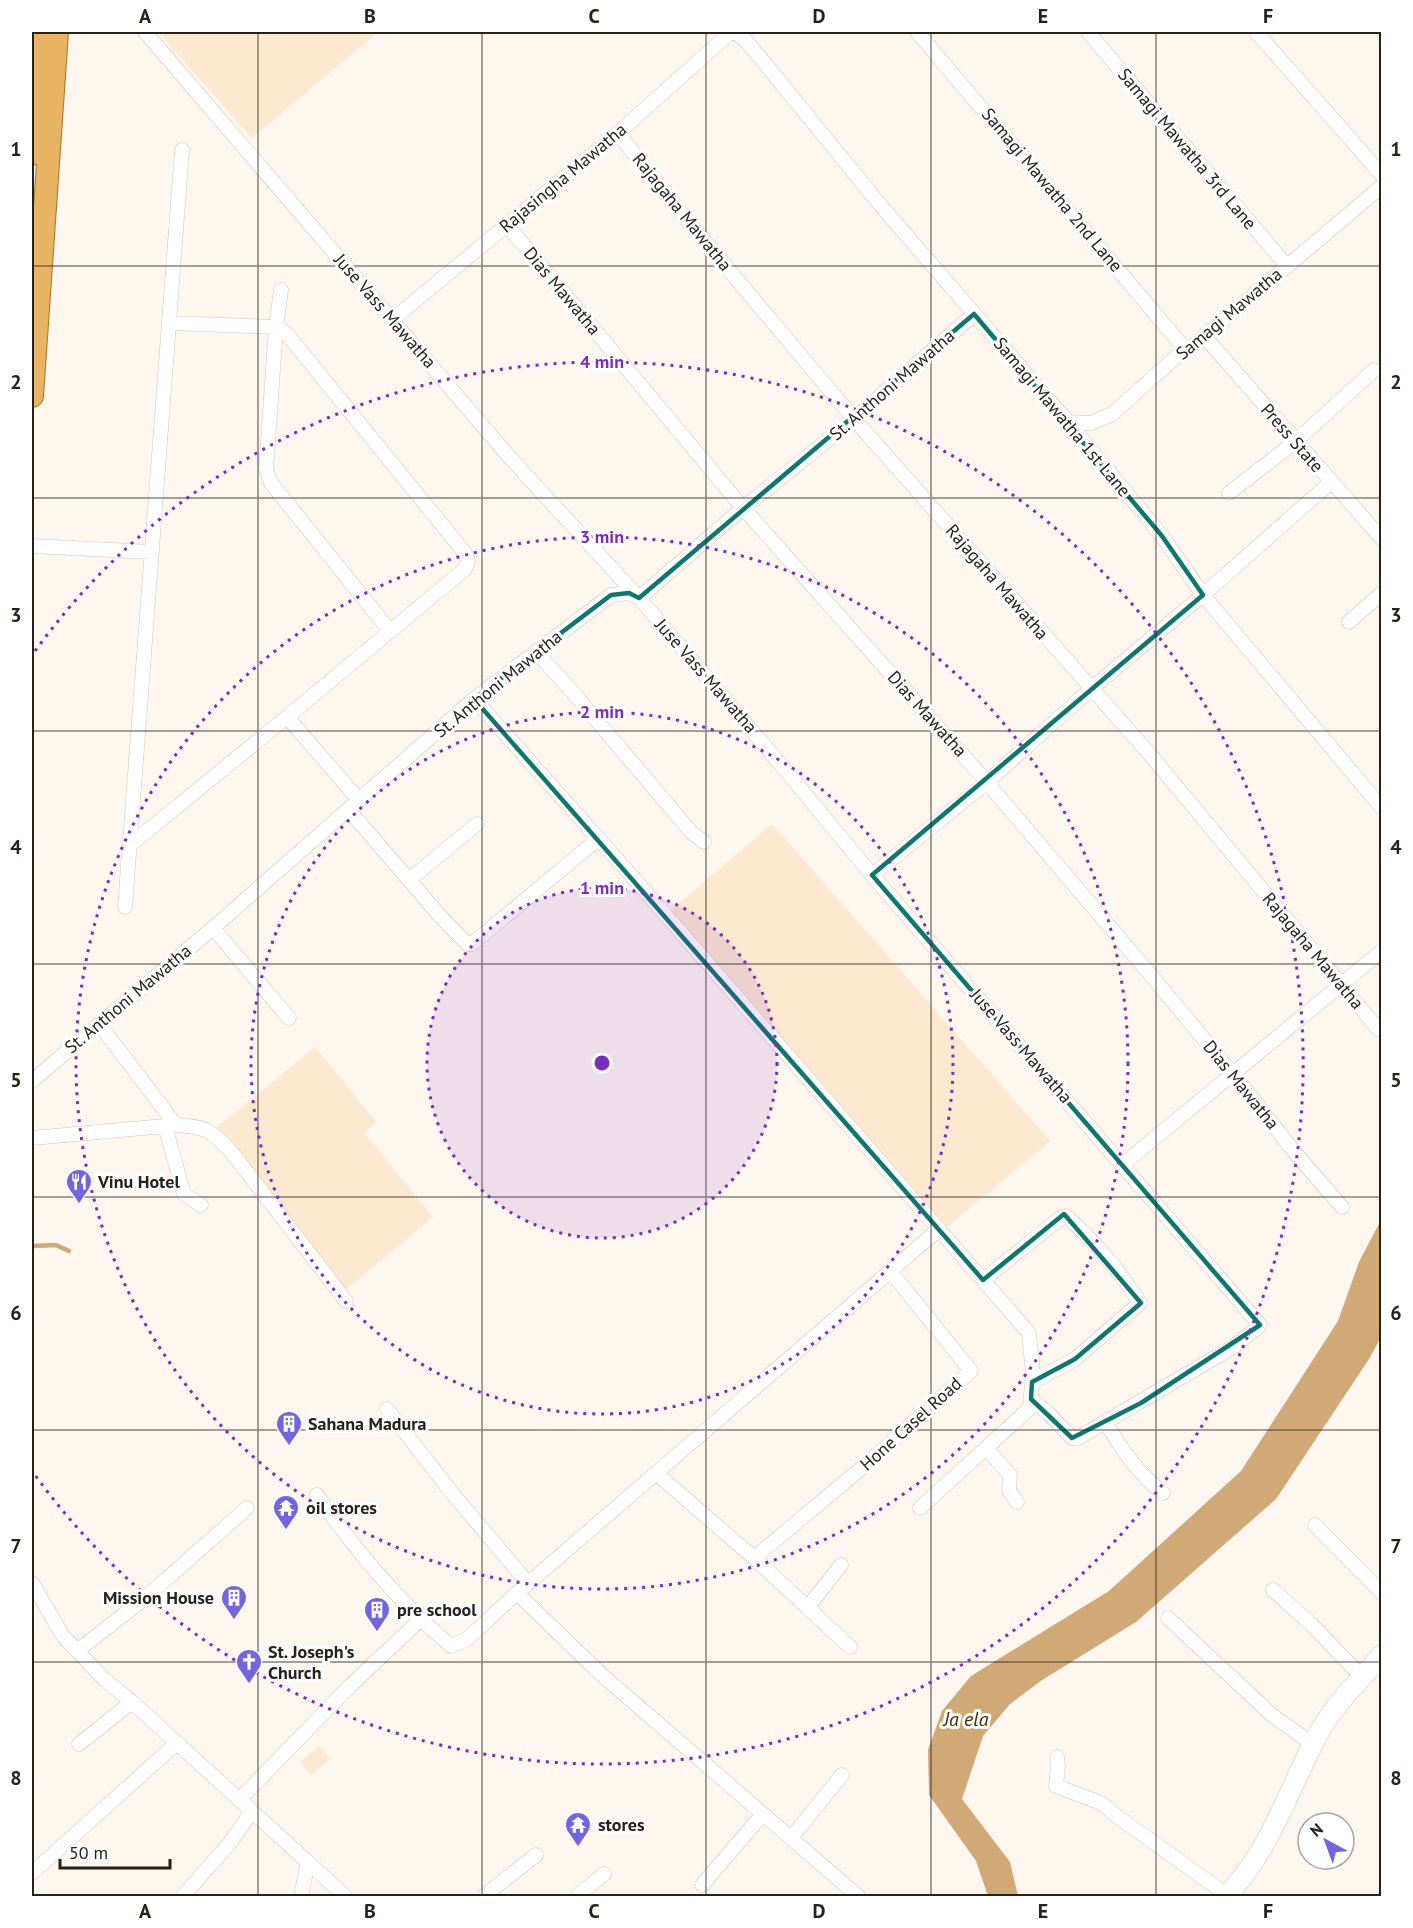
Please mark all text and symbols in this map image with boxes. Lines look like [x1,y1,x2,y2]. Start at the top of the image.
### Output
text: A [139,3,152,29]
text: B [364,3,376,29]
text: C [588,3,600,29]
text: D [813,3,826,29]
text: E [1038,3,1048,29]
text: F [1263,3,1273,29]
street label: Samagi Mawatha 3rd Lane [1113,63,1262,234]
street label: Samagi Mawatha 2nd Lane [977,103,1128,276]
street label: Rajasingha Mawatha [494,118,631,237]
text: 1 [10,136,22,162]
text: 1 [1390,136,1402,162]
street label: Rajagaha Mawatha [628,148,737,275]
street label: Dias Mawatha [519,242,606,339]
street label: Juse Vass Mawatha [329,248,441,373]
street label: Samagi Mawatha [1171,263,1286,365]
street label: St. Anthoni Mawatha [824,324,959,445]
street label: Samagi Mawatha 1st Lane [989,332,1136,501]
text: 4 min [580,350,624,373]
text: 2 [10,369,22,395]
text: 2 [1390,369,1402,395]
street label: Press State [1256,398,1329,477]
street label: Rajagaha Mawatha [941,519,1054,644]
text: 3 min [580,525,624,548]
text: 3 [10,602,22,628]
text: 3 [1390,602,1402,628]
street label: Juse Vass Mawatha [650,613,762,738]
street label: St. Anthoni Mawatha [429,625,566,742]
street label: Dias Mawatha [883,666,972,762]
text: 2 min [580,700,624,723]
text: 4 [10,834,22,860]
text: 4 [1390,834,1402,860]
text: 1 min [580,876,624,899]
street label: Rajagaha Mawatha [1258,888,1369,1014]
street label: St. Anthoni Mawatha [60,939,196,1058]
street label: Juse Vass Mawatha [965,983,1077,1108]
street label: Dias Mawatha [1198,1035,1284,1134]
centre of rings [592,1053,612,1073]
text: 5 [10,1067,22,1093]
text: 5 [1390,1067,1402,1093]
restaurant icon: Vinu Hotel [64,1167,94,1205]
place label: Vinu Hotel [97,1170,180,1193]
text: 6 [10,1300,22,1326]
text: 6 [1390,1300,1402,1326]
street label: Hone Casel Road [855,1372,966,1475]
building icon: Sahana Madura [274,1409,304,1447]
place label: Sahana Madura [308,1412,427,1435]
temple icon: oil stores [271,1493,301,1531]
place label: oil stores [306,1496,377,1519]
text: 7 [10,1533,22,1559]
text: 7 [1390,1533,1402,1559]
building icon: Mission House [219,1583,249,1621]
place label: Mission House [103,1586,214,1609]
building icon: pre school [362,1595,392,1633]
place label: pre school [397,1598,477,1621]
place label: St. Joseph's Church [268,1640,355,1684]
church icon: St. Joseph's Church [234,1647,264,1685]
water label: Ja ela [941,1706,989,1732]
text: 8 [10,1765,22,1791]
text: 8 [1390,1765,1402,1791]
temple icon: stores [563,1810,593,1848]
north arrow [1296,1811,1356,1871]
place label: stores [598,1813,645,1836]
text: N [1306,1819,1327,1841]
scale bar [60,1832,170,1870]
text: 50 m [69,1841,108,1864]
text: A [139,1898,152,1924]
text: B [364,1898,376,1924]
text: C [588,1898,600,1924]
text: D [813,1898,826,1924]
text: E [1038,1898,1048,1924]
text: F [1263,1898,1273,1924]

